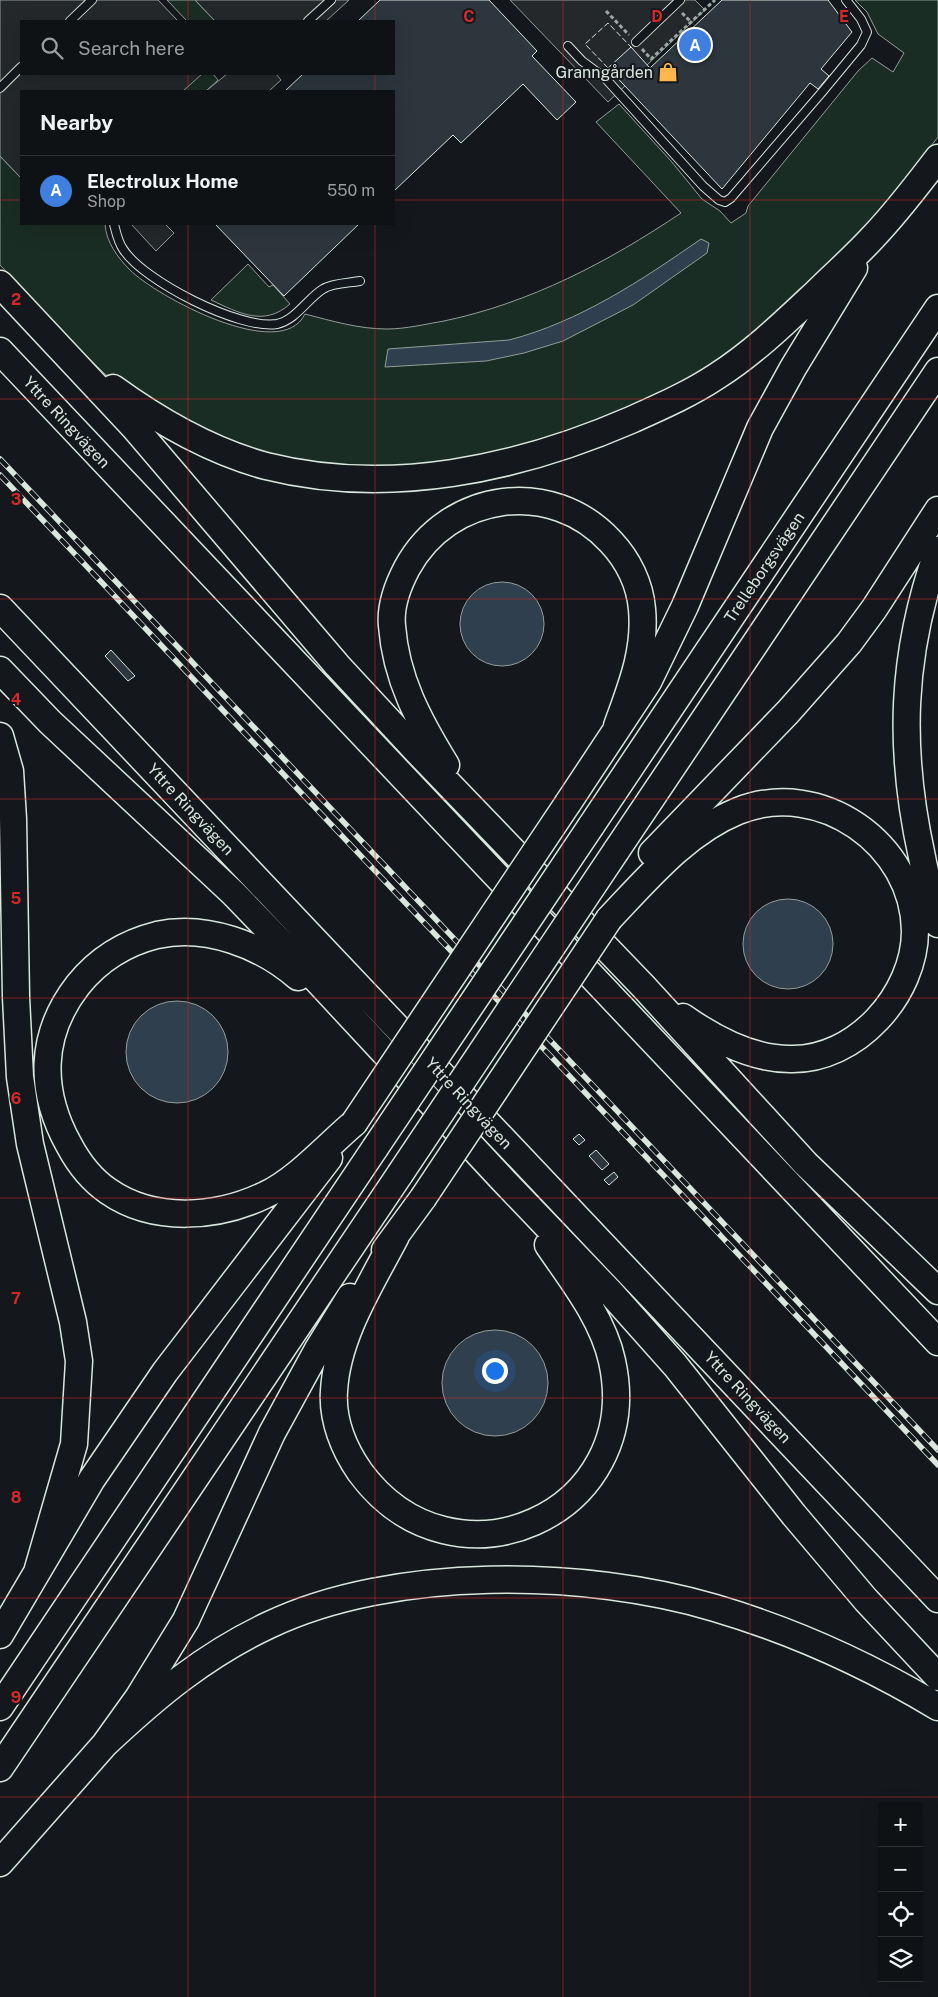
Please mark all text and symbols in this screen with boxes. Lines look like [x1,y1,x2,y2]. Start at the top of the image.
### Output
text: C [463,7,475,26]
text: D [651,7,663,26]
text: E [839,7,849,26]
search box [20,20,395,75]
pin: A [679,26,711,64]
icon: search [38,34,66,62]
text: Search here [78,37,185,59]
shop icon: Granngården [657,61,679,83]
place label: Granngården [555,63,653,82]
text: Nearby [40,110,113,135]
text: Electrolux Home [87,170,238,192]
text: A [50,181,62,200]
text: 550 m [327,181,375,200]
text: Shop [87,192,126,211]
text: 2 [11,290,21,309]
street label: Yttre Ringvägen [19,373,114,472]
text: 3 [11,490,21,509]
street label: Trelleborgsvägen [720,508,808,626]
text: 4 [11,690,22,709]
street label: Yttre Ringvägen [143,760,238,859]
text: 5 [11,889,22,908]
street label: Yttre Ringvägen [421,1054,516,1153]
text: 6 [11,1089,21,1108]
text: 7 [11,1289,21,1308]
street label: Yttre Ringvägen [700,1348,795,1447]
your location [482,1358,508,1384]
text: 8 [11,1488,22,1507]
text: 9 [11,1688,21,1707]
map controls [878,1802,923,1982]
button: + [878,1802,923,1847]
button: − [878,1847,923,1892]
button: locate [878,1892,923,1937]
button: layers [878,1937,923,1982]

